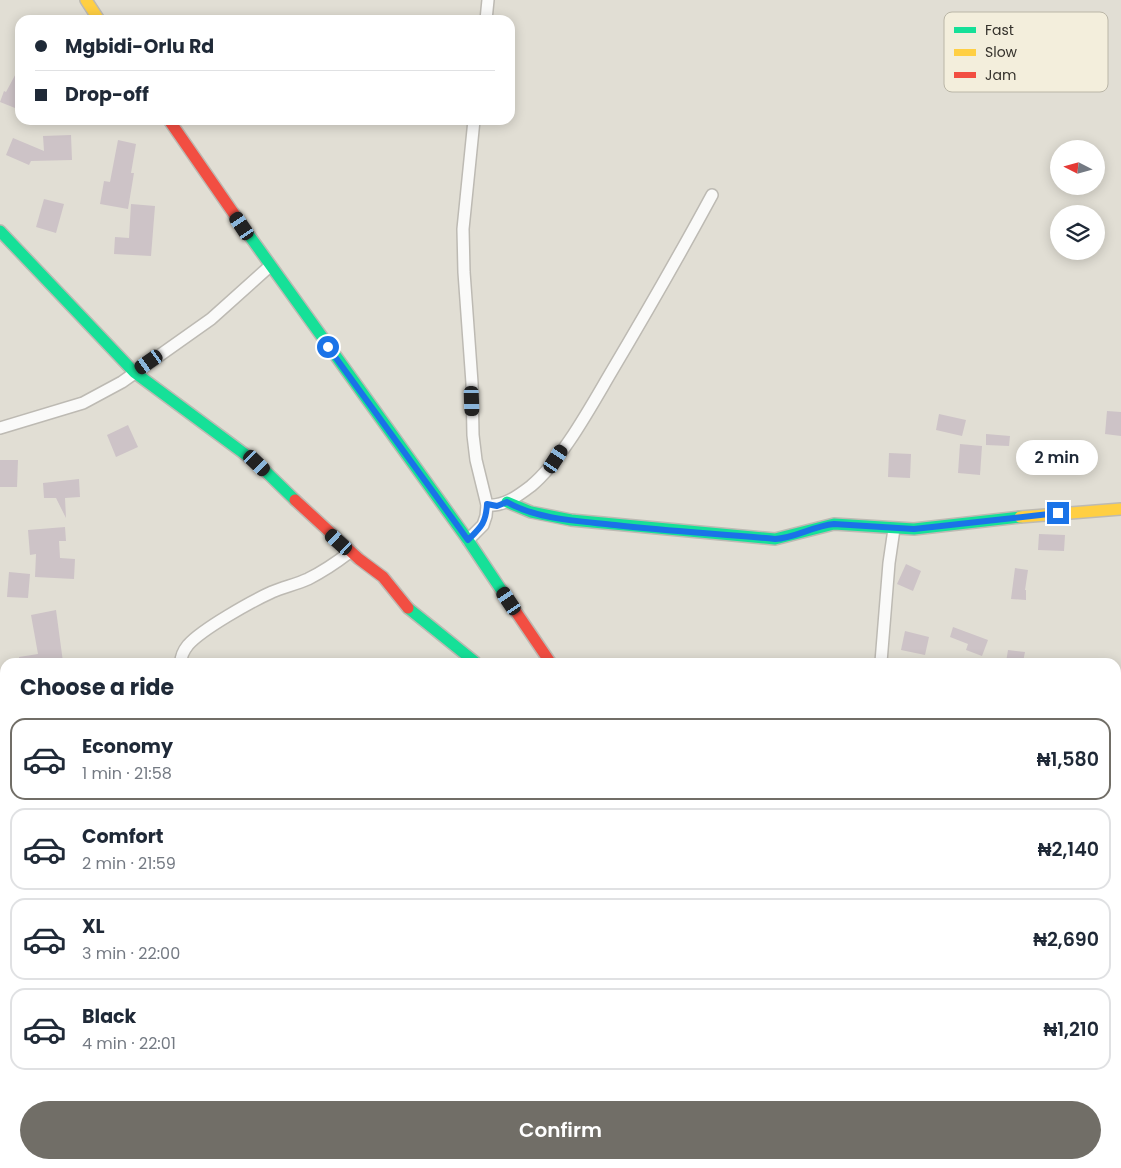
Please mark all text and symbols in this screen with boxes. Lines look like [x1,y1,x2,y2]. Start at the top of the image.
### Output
legend [944,12,1108,92]
text: Fast [985,20,1014,40]
text: Mgbidi-Orlu Rd [65,33,214,60]
text: Slow [985,42,1018,62]
text: Jam [985,65,1016,85]
text: Drop-off [65,81,149,108]
north arrow [1050,140,1105,195]
map controls [1050,140,1105,260]
button: layers [1050,205,1105,260]
car [227,209,256,243]
route start [317,336,339,358]
car [132,347,165,377]
car [463,386,480,416]
callout: 2 min [1017,440,1099,476]
car [541,442,570,476]
text: 2 min [1035,446,1079,469]
car [240,447,273,479]
route end [1047,502,1069,524]
car [322,526,355,558]
car [494,584,523,618]
text: Choose a ride [20,672,174,703]
text: Economy [82,733,173,760]
icon: car [22,737,67,782]
text: ₦1,580 [1037,746,1099,773]
text: 1 min · 21:58 [82,762,172,785]
text: Comfort [82,823,164,850]
icon: car [22,827,67,872]
text: ₦2,140 [1038,836,1099,863]
text: 2 min · 21:59 [82,852,176,875]
text: XL [82,913,105,940]
icon: car [22,917,67,962]
text: ₦2,690 [1033,926,1099,953]
text: 3 min · 22:00 [82,942,180,965]
text: Black [82,1003,136,1030]
icon: car [22,1007,67,1052]
text: ₦1,210 [1044,1016,1099,1043]
text: 4 min · 22:01 [82,1032,176,1055]
button: Confirm [20,1101,1101,1159]

